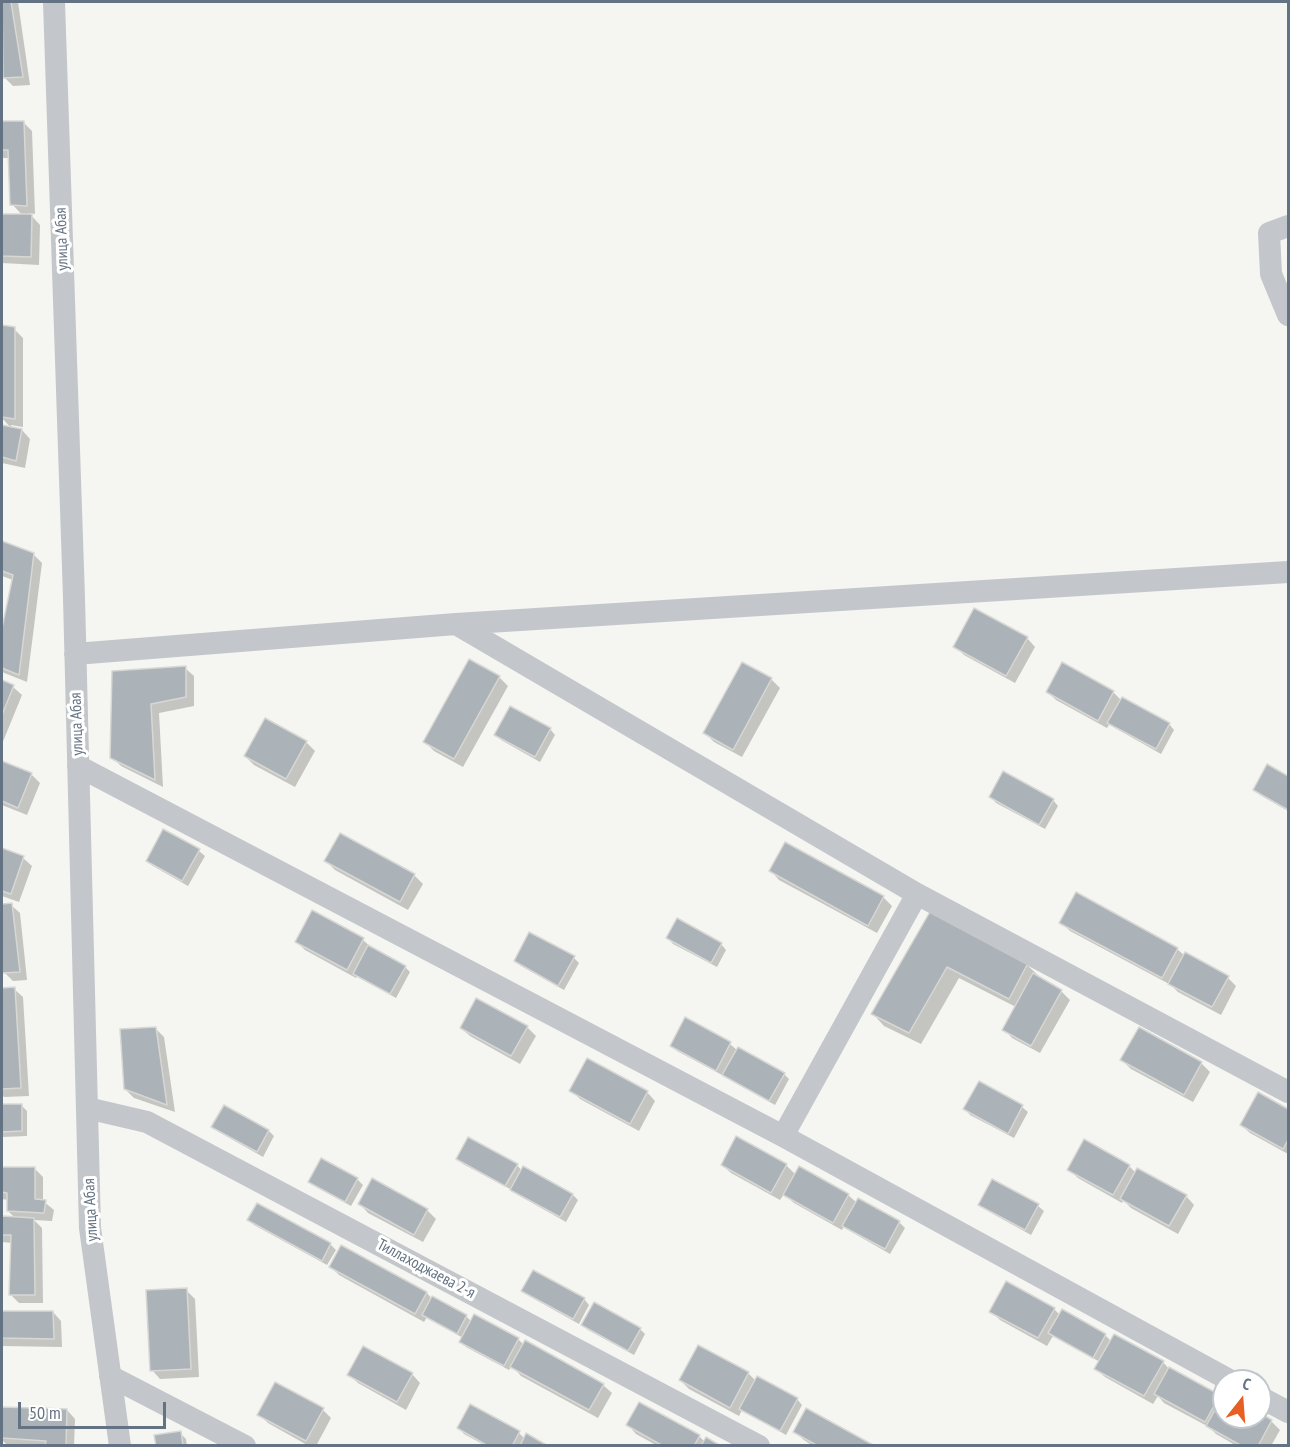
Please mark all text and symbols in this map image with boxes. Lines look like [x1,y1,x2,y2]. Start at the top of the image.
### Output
street label: улица Абая [51,207,73,271]
street label: улица Абая [66,692,88,756]
street label: улица Абая [80,1178,102,1242]
street label: Тиллаходжаева 2-я [374,1235,478,1303]
north arrow [1212,1369,1272,1429]
text: С [1240,1373,1253,1394]
scale bar [21,1390,170,1428]
text: 50 m [29,1401,61,1424]

